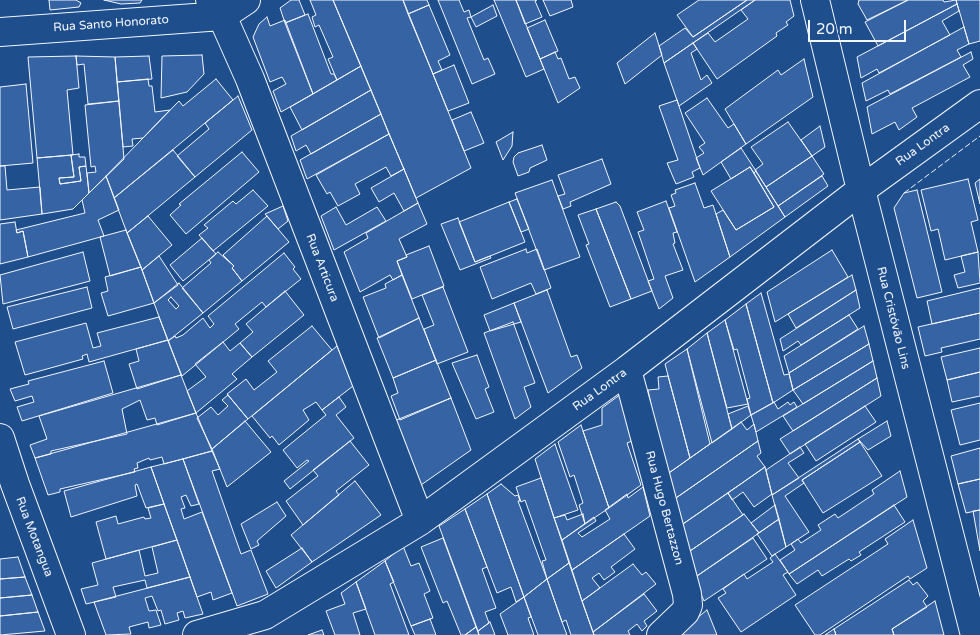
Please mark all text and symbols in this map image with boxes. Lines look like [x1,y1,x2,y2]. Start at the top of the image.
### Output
scale bar [810,10,908,42]
street label: Rua Santo Honorato [53,13,169,35]
text: 20 m [816,20,853,38]
street label: Rua Lontra [893,121,953,169]
street label: Rua Articura [302,232,342,304]
street label: Rua Cristóvão Lins [873,265,913,371]
street label: Rua Lontra [570,366,630,414]
street label: Rua Hugo Bertazzon [642,449,686,567]
street label: Rua Motangua [12,495,56,579]

